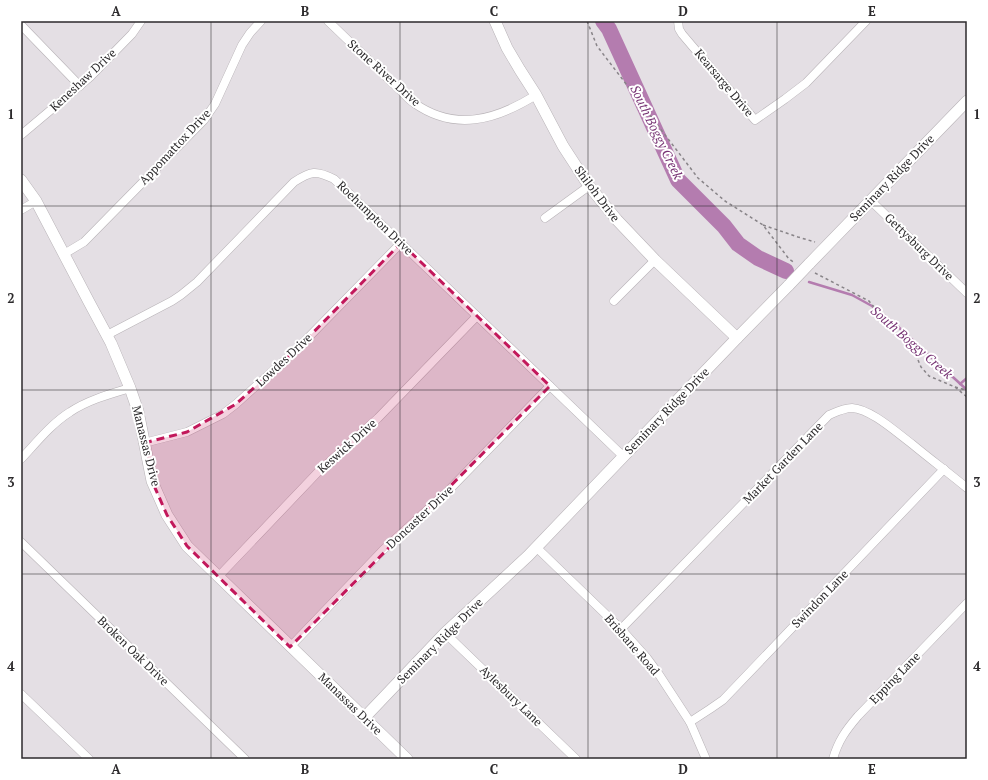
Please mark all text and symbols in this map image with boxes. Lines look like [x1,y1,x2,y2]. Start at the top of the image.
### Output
text: A [111,2,121,20]
text: B [301,2,309,20]
text: C [490,2,498,20]
text: D [678,2,688,20]
text: E [868,2,876,20]
street label: Stone River Drive [345,36,424,109]
street label: Keneshaw Drive [46,45,119,114]
street label: Kearsarge Drive [692,46,757,120]
water label: South Boggy Creek [626,82,688,183]
text: 1 [7,105,15,123]
text: 1 [973,105,981,123]
street label: Appomattox Drive [136,106,214,188]
street label: Seminary Ridge Drive [846,131,937,224]
street label: Shiloh Drive [572,163,623,225]
street label: Roehampton Drive [334,178,417,258]
street label: Gettysburg Drive [882,210,957,283]
text: 2 [7,289,15,307]
text: 2 [973,289,981,307]
water label: South Boggy Creek [867,301,957,383]
street label: Lowdes Drive [252,330,315,389]
street label: Seminary Ridge Drive [621,364,712,457]
street label: Manassas Drive [129,404,164,488]
street label: Keswick Drive [314,415,379,476]
street label: Market Garden Lane [740,419,826,507]
text: 3 [7,473,15,491]
text: 3 [973,473,981,491]
street label: Doncaster Drive [383,482,456,551]
street label: Swindon Lane [788,566,851,631]
street label: Seminary Ridge Drive [394,595,486,687]
street label: Brisbane Road [602,611,663,679]
street label: Broken Oak Drive [95,613,172,688]
street label: Epping Lane [866,649,923,707]
text: 4 [7,657,15,675]
text: 4 [973,657,981,675]
street label: Aylesbury Lane [477,662,546,729]
street label: Manassas Drive [315,669,385,738]
text: A [111,760,121,778]
text: B [301,760,309,778]
text: C [490,760,498,778]
text: D [678,760,688,778]
text: E [868,760,876,778]

